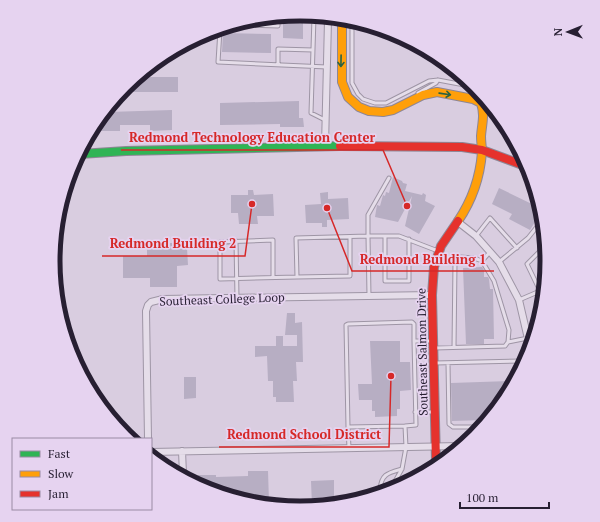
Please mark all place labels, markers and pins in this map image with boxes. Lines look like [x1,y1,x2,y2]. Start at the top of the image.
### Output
callout: Redmond Technology Education Center [121,125,383,150]
callout: Redmond Building 2 [102,231,245,256]
callout: Redmond Building 1 [352,246,494,271]
callout: Redmond School District [219,422,389,447]

